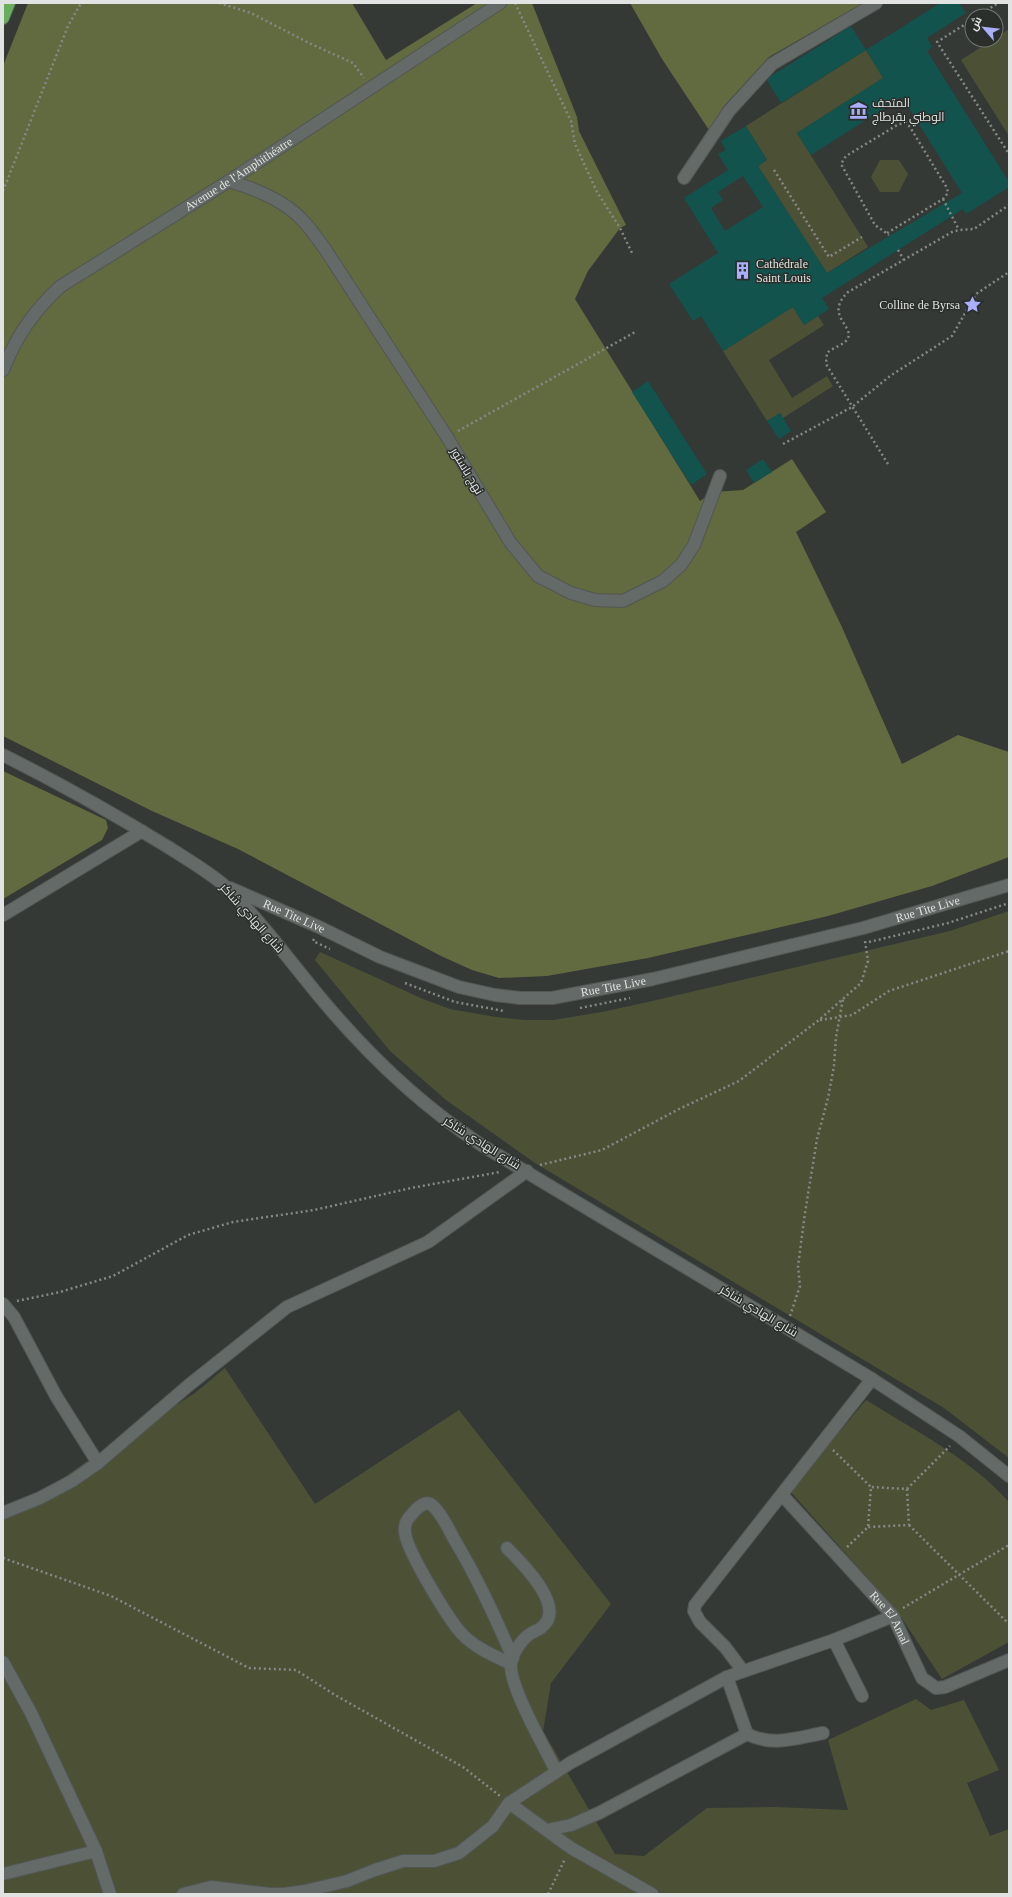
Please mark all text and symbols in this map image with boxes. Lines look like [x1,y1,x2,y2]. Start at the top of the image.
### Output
north arrow [964,8,1004,48]
text: ش [967,14,985,33]
place label: المتحف الوطني بقرطاج [872,96,945,127]
museum icon: المتحف الوطني بقرطاج [849,100,869,120]
street label: Avenue de l'Amphithéatre [182,134,295,214]
place label: Cathédrale Saint Louis [756,257,811,285]
building icon: Cathédrale Saint Louis [733,261,753,281]
place icon: Colline de Byrsa [963,295,983,315]
place label: Colline de Byrsa [879,298,961,312]
street label: نهج باستور [446,444,486,497]
street label: شارع الهادي شاكر [214,880,287,958]
street label: Rue Tite Live [894,893,961,925]
street label: Rue Tite Live [261,896,327,936]
street label: Rue Tite Live [579,973,647,999]
street label: شارع الهادي شاكر [438,1113,523,1175]
street label: شارع الهادي شاكر [715,1282,801,1342]
street label: Rue El Amal [867,1588,913,1647]

